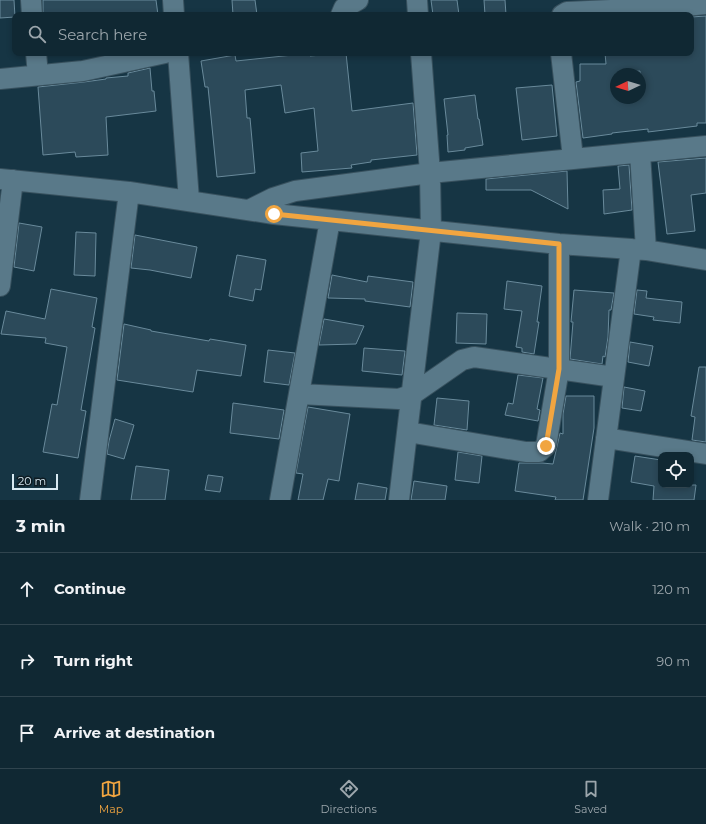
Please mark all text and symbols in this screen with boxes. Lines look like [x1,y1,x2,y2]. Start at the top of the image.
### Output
search box [12,12,694,56]
icon: search [26,23,48,45]
text: Search here [58,25,147,44]
north arrow [610,68,646,104]
route start [265,205,283,223]
route end [537,437,555,455]
map controls [658,452,694,488]
button: locate [658,452,694,488]
scale bar [12,472,58,491]
text: 20 m [18,474,46,488]
text: 3 min [16,516,66,536]
text: Walk · 210 m [609,518,690,534]
icon: ahead [16,578,38,600]
text: Continue [54,579,126,598]
text: 120 m [652,581,690,597]
icon: right [16,650,38,672]
text: Turn right [54,651,133,670]
text: 90 m [656,653,690,669]
icon: arrive [16,722,38,744]
text: Arrive at destination [54,723,215,742]
tab: Map [99,778,123,816]
tab: Directions [321,778,377,816]
tab: Saved [574,778,607,816]

